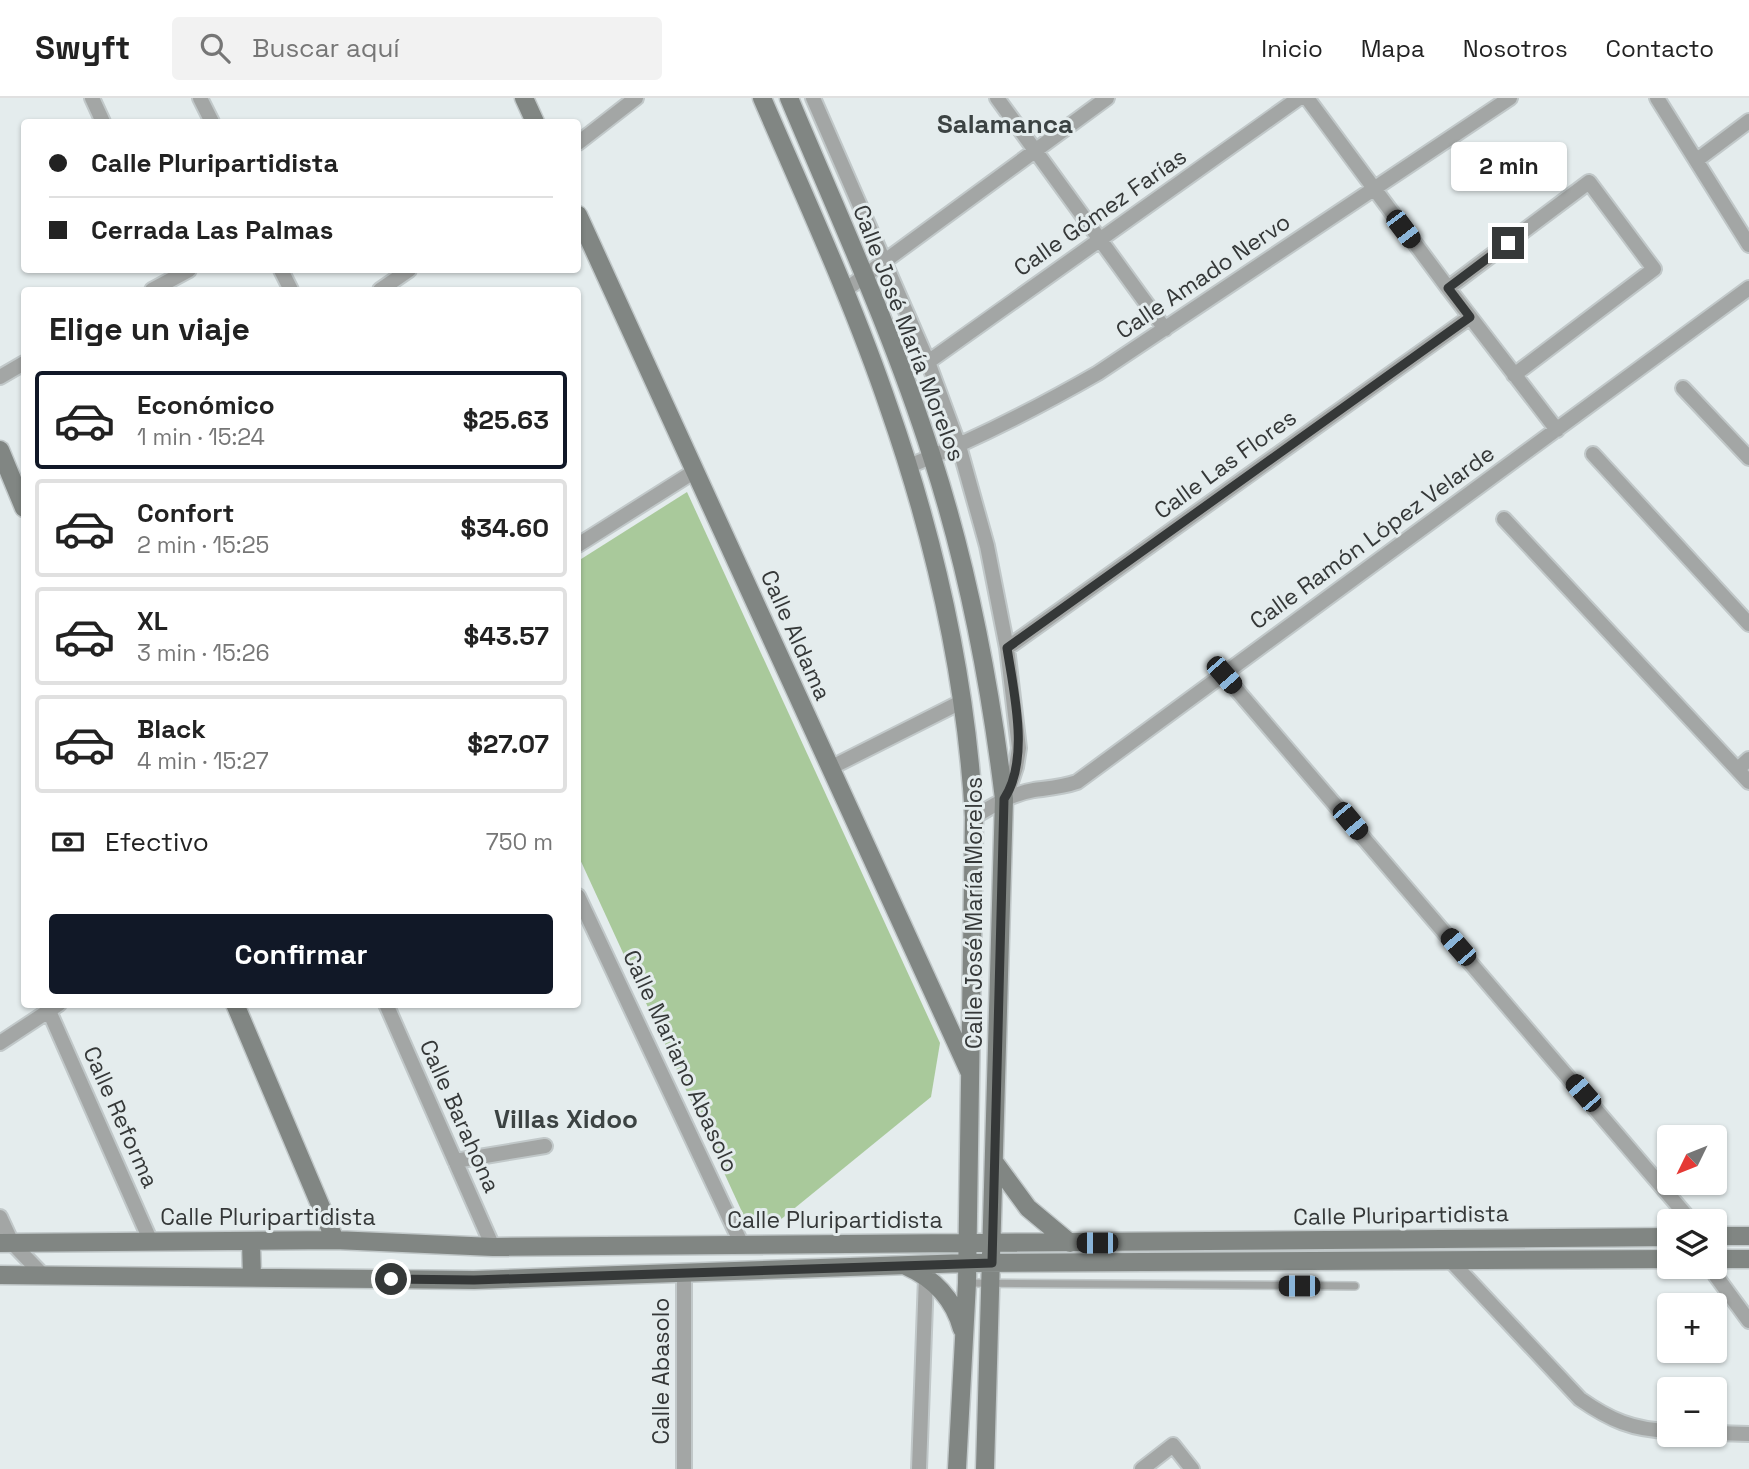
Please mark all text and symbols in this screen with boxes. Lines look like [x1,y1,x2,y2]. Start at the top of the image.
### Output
search box [172,17,662,80]
text: Swyft [35,27,130,69]
icon: search [196,29,234,67]
text: Buscar aquí [252,31,400,65]
text: Inicio [1261,33,1323,64]
text: Mapa [1361,33,1425,64]
text: Nosotros [1463,33,1568,64]
text: Contacto [1606,33,1714,64]
district label: Salamanca [937,107,1073,141]
street label: Calle Gómez Farías [1008,141,1192,283]
callout: 2 min [1450,142,1566,190]
text: Calle Pluripartidista [91,146,339,180]
text: 2 min [1479,151,1539,181]
street label: Calle José María Morelos [846,201,972,465]
street label: Calle Amado Nervo [1110,206,1296,346]
car [1382,206,1425,252]
text: Cerrada Las Palmas [91,213,333,247]
route end [1492,227,1524,259]
text: Elige un viaje [49,309,250,349]
text: Económico [137,388,275,422]
icon: car [53,389,116,452]
street label: Calle Las Flores [1148,402,1302,526]
text: $25.63 [463,403,549,437]
text: 1 min · 15:24 [137,422,265,452]
street label: Calle Ramón López Velarde [1244,438,1500,636]
text: Confort [137,496,234,530]
icon: car [53,497,116,560]
text: $34.60 [460,511,549,545]
text: 2 min · 15:25 [137,530,269,560]
street label: Calle Aldama [754,565,838,705]
text: XL [137,604,168,638]
icon: car [53,605,116,668]
text: $43.57 [463,619,549,653]
text: 3 min · 15:26 [137,638,270,668]
car [1203,652,1246,698]
text: Black [137,712,206,746]
icon: car [53,713,116,776]
text: $27.07 [467,727,549,761]
text: 4 min · 15:27 [137,746,269,776]
street label: Calle José María Morelos [959,777,989,1049]
car [1329,798,1372,844]
icon: cash [49,823,87,861]
text: Efectivo [105,825,209,859]
text: 750 m [486,827,553,857]
button: Confirmar [49,914,553,994]
car [1437,924,1480,970]
street label: Calle Mariano Abasolo [616,945,746,1177]
street label: Calle Barahona [413,1035,507,1197]
street label: Calle Reforma [76,1041,166,1193]
car [1562,1070,1605,1116]
district label: Villas Xidoo [494,1102,638,1136]
north arrow [1657,1125,1727,1195]
map controls [1657,1125,1727,1447]
street label: Calle Pluripartidista [1293,1198,1509,1232]
street label: Calle Pluripartidista [160,1202,376,1232]
street label: Calle Pluripartidista [727,1205,943,1235]
button: layers [1657,1209,1727,1279]
car [1077,1233,1119,1254]
route start [375,1263,407,1295]
car [1279,1276,1321,1297]
button: + [1657,1293,1727,1363]
street label: Calle Abasolo [646,1297,676,1445]
button: − [1657,1377,1727,1447]

